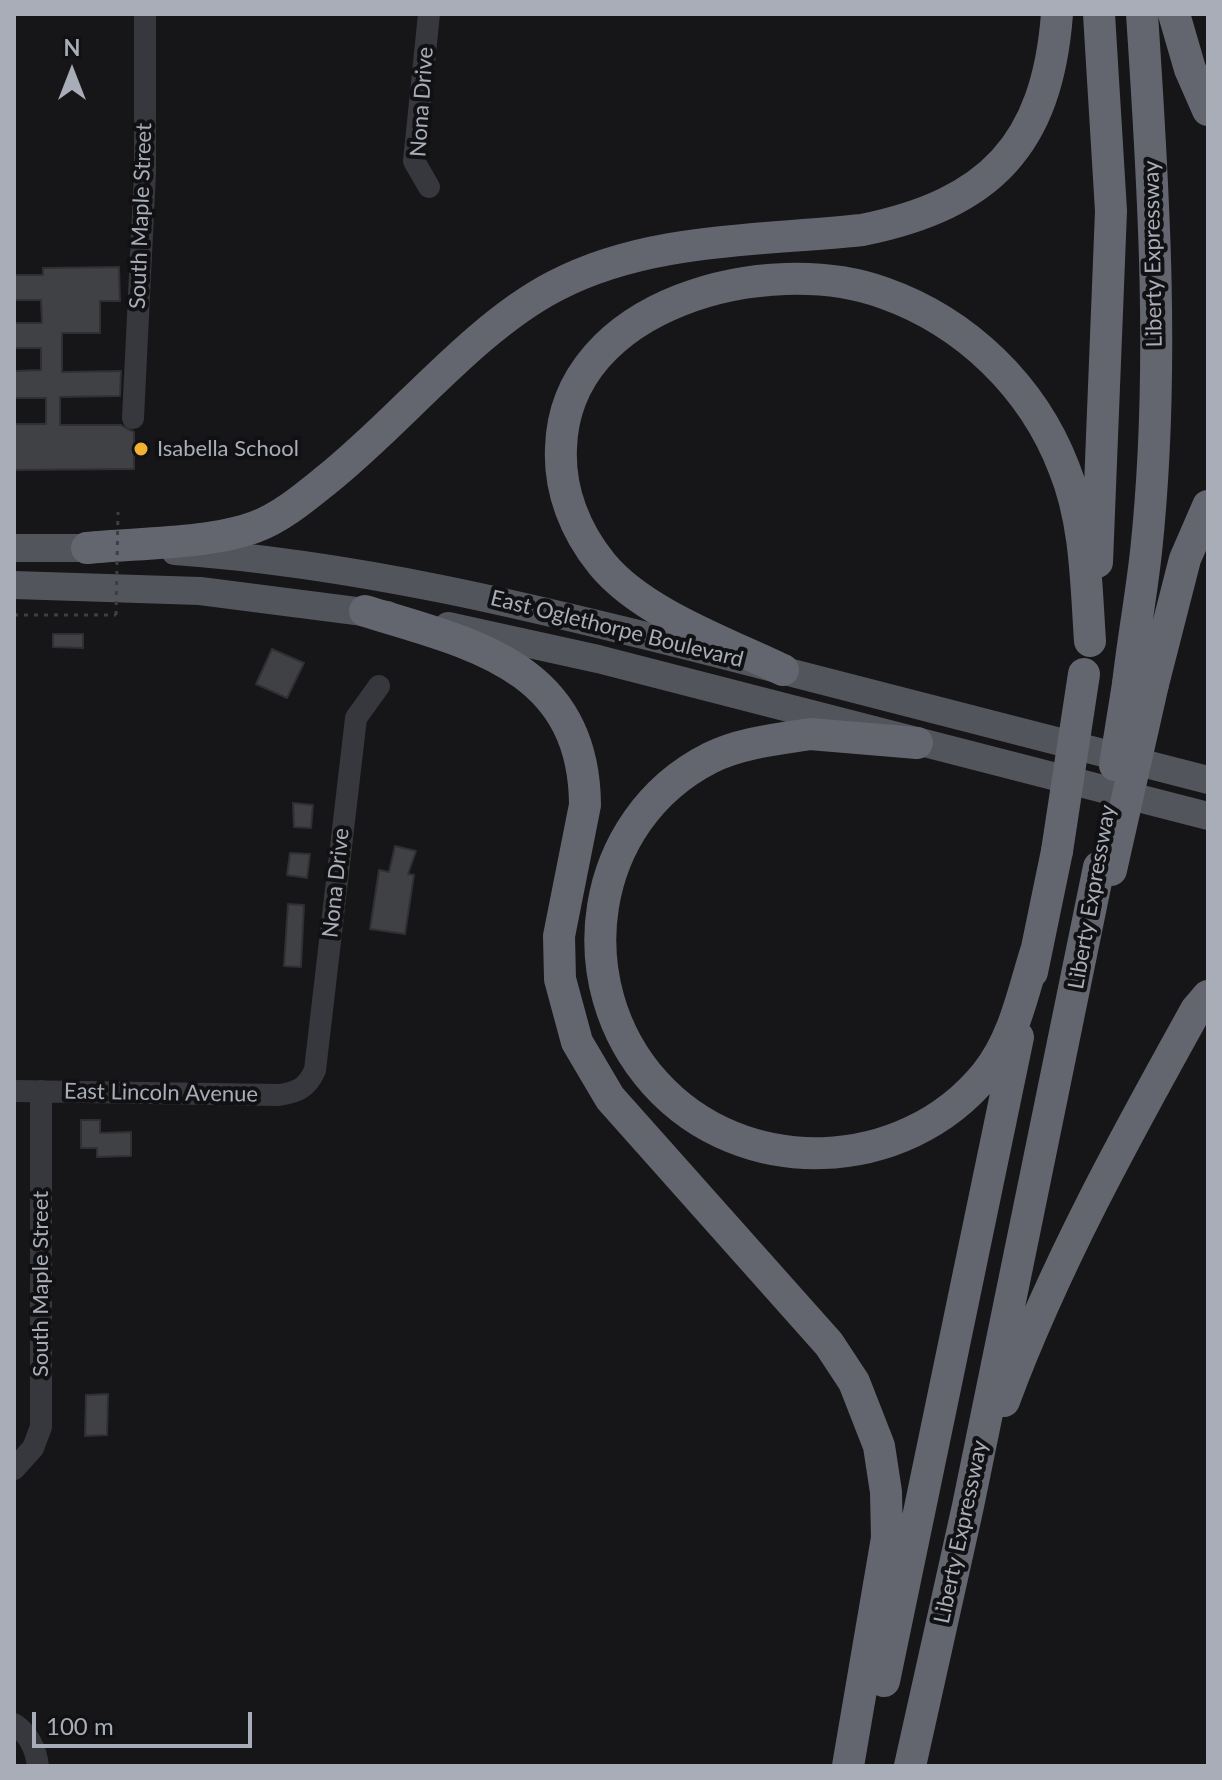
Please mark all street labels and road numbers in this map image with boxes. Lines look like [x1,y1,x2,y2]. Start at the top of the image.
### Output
street label: Nona Drive [405,46,439,158]
street label: South Maple Street [125,123,157,309]
street label: Liberty Expressway [1138,160,1168,348]
street label: East Oglethorpe Boulevard [488,585,746,673]
street label: Liberty Expressway [1063,803,1121,991]
street label: Nona Drive [317,827,355,939]
street label: East Lincoln Avenue [64,1078,258,1108]
street label: South Maple Street [28,1191,54,1377]
street label: Liberty Expressway [929,1438,993,1626]

